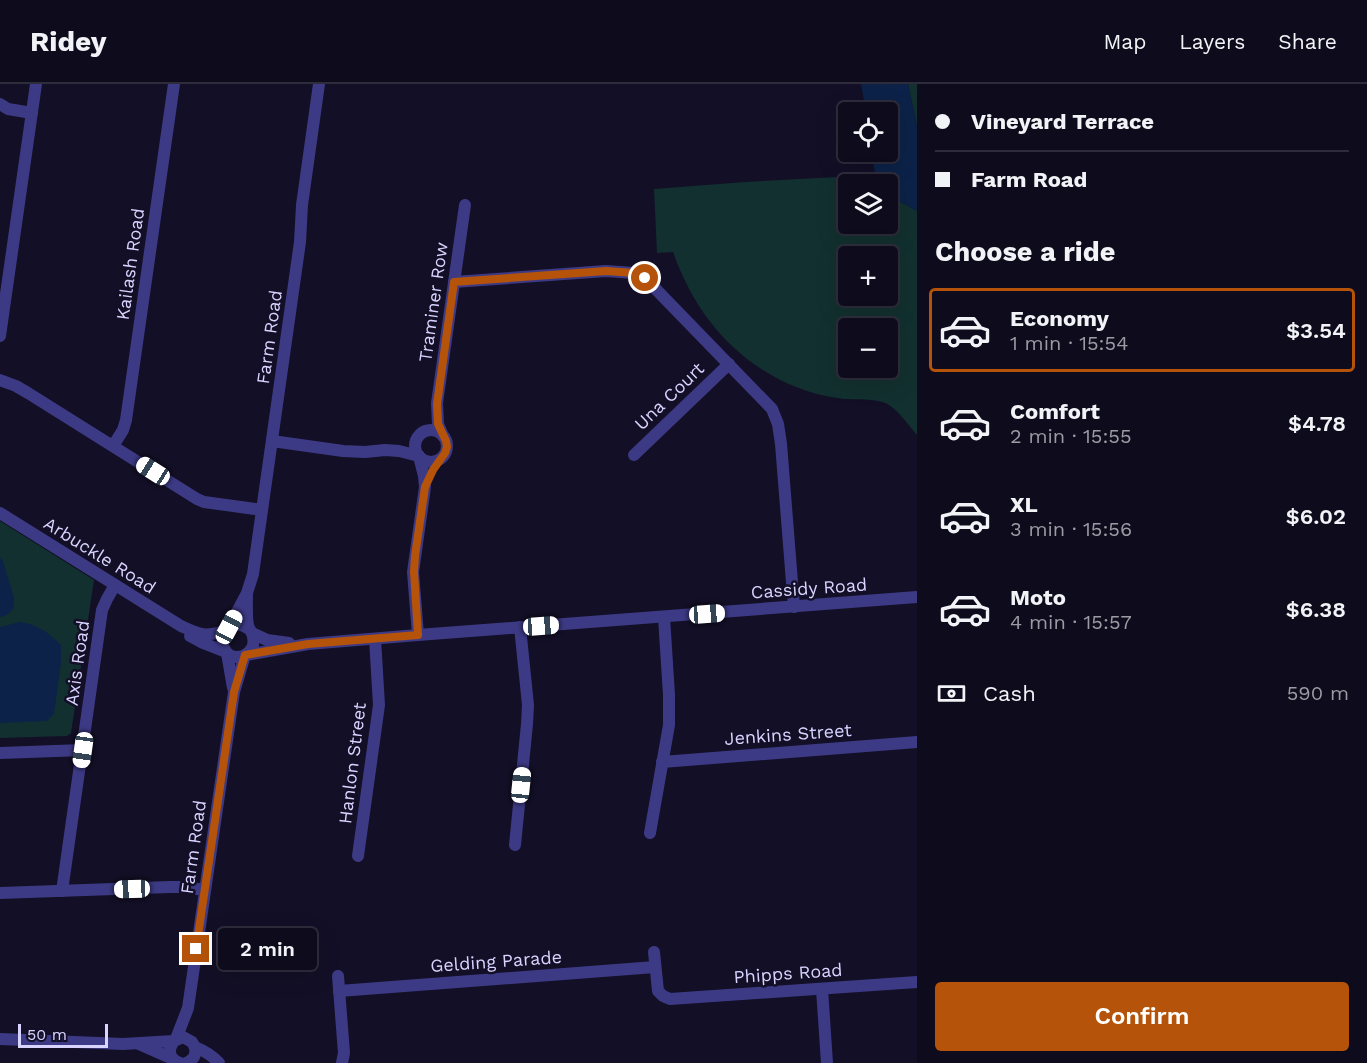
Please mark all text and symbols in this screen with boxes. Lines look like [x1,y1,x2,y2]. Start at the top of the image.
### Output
text: Ridey [30,25,106,58]
text: Map [1103,29,1146,54]
text: Layers [1179,29,1245,54]
text: Share [1278,29,1337,54]
map controls [838,102,898,378]
button: locate [838,102,898,162]
text: Vineyard Terrace [971,109,1154,134]
text: Farm Road [971,167,1087,192]
button: layers [838,174,898,234]
street label: Kailash Road [112,207,148,321]
text: Choose a ride [935,236,1115,268]
street label: Traminer Row [414,241,452,363]
button: + [838,246,898,306]
route start [631,264,658,291]
street label: Farm Road [252,289,286,385]
icon: car [938,303,992,357]
text: Economy [1010,306,1109,331]
button: − [838,318,898,378]
text: $3.54 [1286,318,1346,343]
text: 1 min · 15:54 [1010,331,1128,355]
street label: Una Court [630,357,708,434]
icon: car [938,396,992,450]
text: Comfort [1010,399,1100,424]
text: $4.78 [1288,411,1346,436]
text: 2 min · 15:55 [1010,424,1132,448]
car [133,454,173,488]
icon: car [938,489,992,543]
text: XL [1010,492,1038,517]
text: $6.02 [1286,504,1346,529]
street label: Arbuckle Road [40,512,160,598]
text: 3 min · 15:56 [1010,517,1132,541]
street label: Cassidy Road [750,573,868,603]
icon: car [938,582,992,636]
text: Moto [1010,585,1066,610]
text: $6.38 [1286,597,1346,622]
car [688,604,726,624]
car [213,607,245,647]
text: 4 min · 15:57 [1010,610,1132,634]
car [522,616,560,636]
street label: Axis Road [61,619,93,707]
icon: cash [935,677,968,710]
text: Cash [983,681,1036,706]
text: 590 m [1287,681,1349,705]
street label: Hanlon Street [334,701,370,825]
street label: Jenkins Street [724,719,853,749]
car [72,731,94,769]
car [510,766,532,804]
street label: Farm Road [176,799,210,895]
car [114,879,150,899]
callout: 2 min [217,928,316,970]
route end [182,935,209,962]
text: 2 min [240,937,295,961]
street label: Gelding Parade [429,946,563,976]
street label: Phipps Road [733,959,843,987]
button: Confirm [935,982,1349,1051]
scale bar [18,1021,108,1048]
text: 50 m [27,1025,67,1044]

